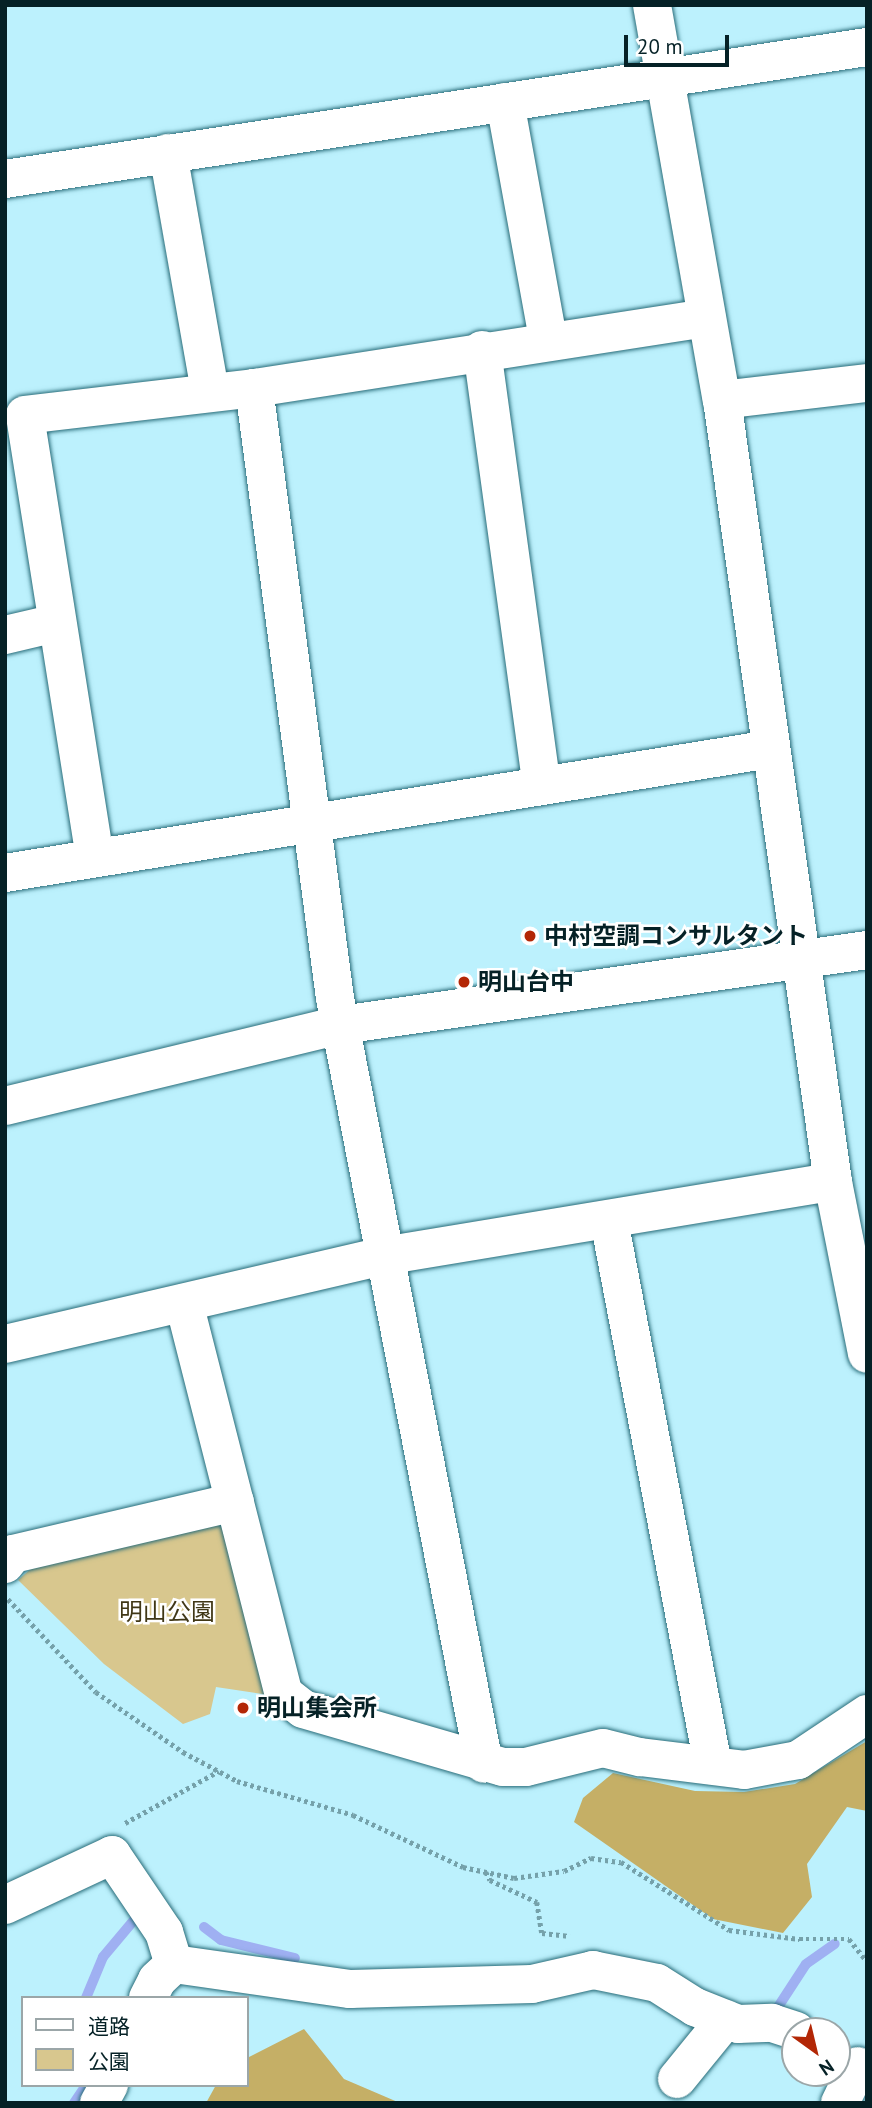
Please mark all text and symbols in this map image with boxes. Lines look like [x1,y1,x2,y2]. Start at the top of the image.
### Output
scale bar [627,21,732,65]
text: 20 m [637,33,683,60]
place label: 中村空調コンサルタント [544,922,808,950]
marker: 中村空調コンサルタント [522,928,538,944]
place label: 明山台中 [478,968,574,996]
marker: 明山台中 [456,974,472,990]
park label: 明山公園 [119,1598,215,1626]
place label: 明山集会所 [257,1694,377,1722]
marker: 明山集会所 [235,1700,251,1716]
legend [21,1996,248,2087]
text: 道路 [88,2013,130,2040]
north arrow [781,2017,851,2087]
text: 公園 [88,2048,130,2075]
text: N [815,2054,839,2081]

